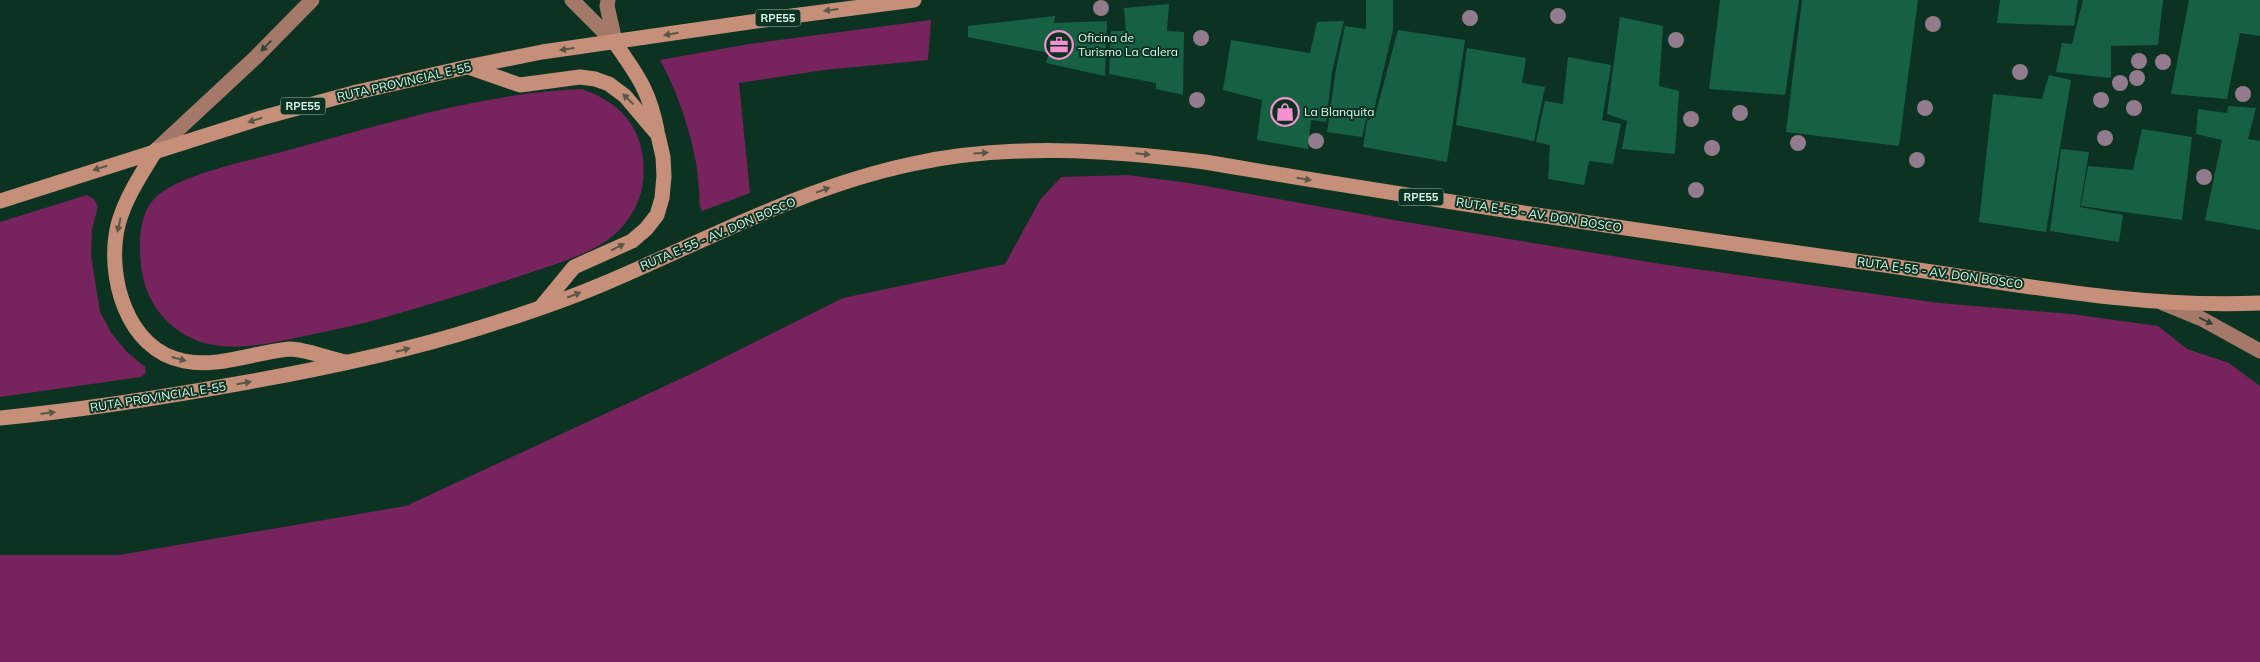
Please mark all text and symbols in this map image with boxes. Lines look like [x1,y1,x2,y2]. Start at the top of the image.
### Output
one-way arrow [823,7,839,15]
road number: RPE55 [756,10,800,27]
office icon: Oficina de Turismo La Calera [1044,30,1074,60]
place label: Oficina de Turismo La Calera [1078,30,1178,59]
one-way arrow [662,31,678,39]
one-way arrow [260,40,272,52]
one-way arrow [558,45,574,53]
street label: RUTA PROVINCIAL E-55 [335,59,472,104]
one-way arrow [622,93,634,105]
shop icon: La Blanquita [1270,97,1300,127]
road number: RPE55 [280,98,326,114]
place label: La Blanquita [1304,104,1375,119]
one-way arrow [247,116,262,124]
one-way arrow [973,149,989,157]
one-way arrow [1136,151,1152,159]
one-way arrow [92,165,107,173]
one-way arrow [1296,175,1312,183]
one-way arrow [816,186,831,193]
road number: RPE55 [1398,188,1444,206]
street label: RUTA E-55 - AV. DON BOSCO [638,194,798,273]
street label: RUTA E-55 - AV. DON BOSCO [1455,194,1623,235]
one-way arrow [115,217,123,232]
one-way arrow [611,243,625,251]
street label: RUTA E-55 - AV. DON BOSCO [1856,253,2024,292]
one-way arrow [567,291,582,299]
one-way arrow [2199,317,2213,325]
one-way arrow [395,346,410,354]
one-way arrow [171,356,186,364]
street label: RUTA PROVINCIAL E-55 [89,378,227,415]
one-way arrow [236,378,252,386]
one-way arrow [41,409,57,417]

